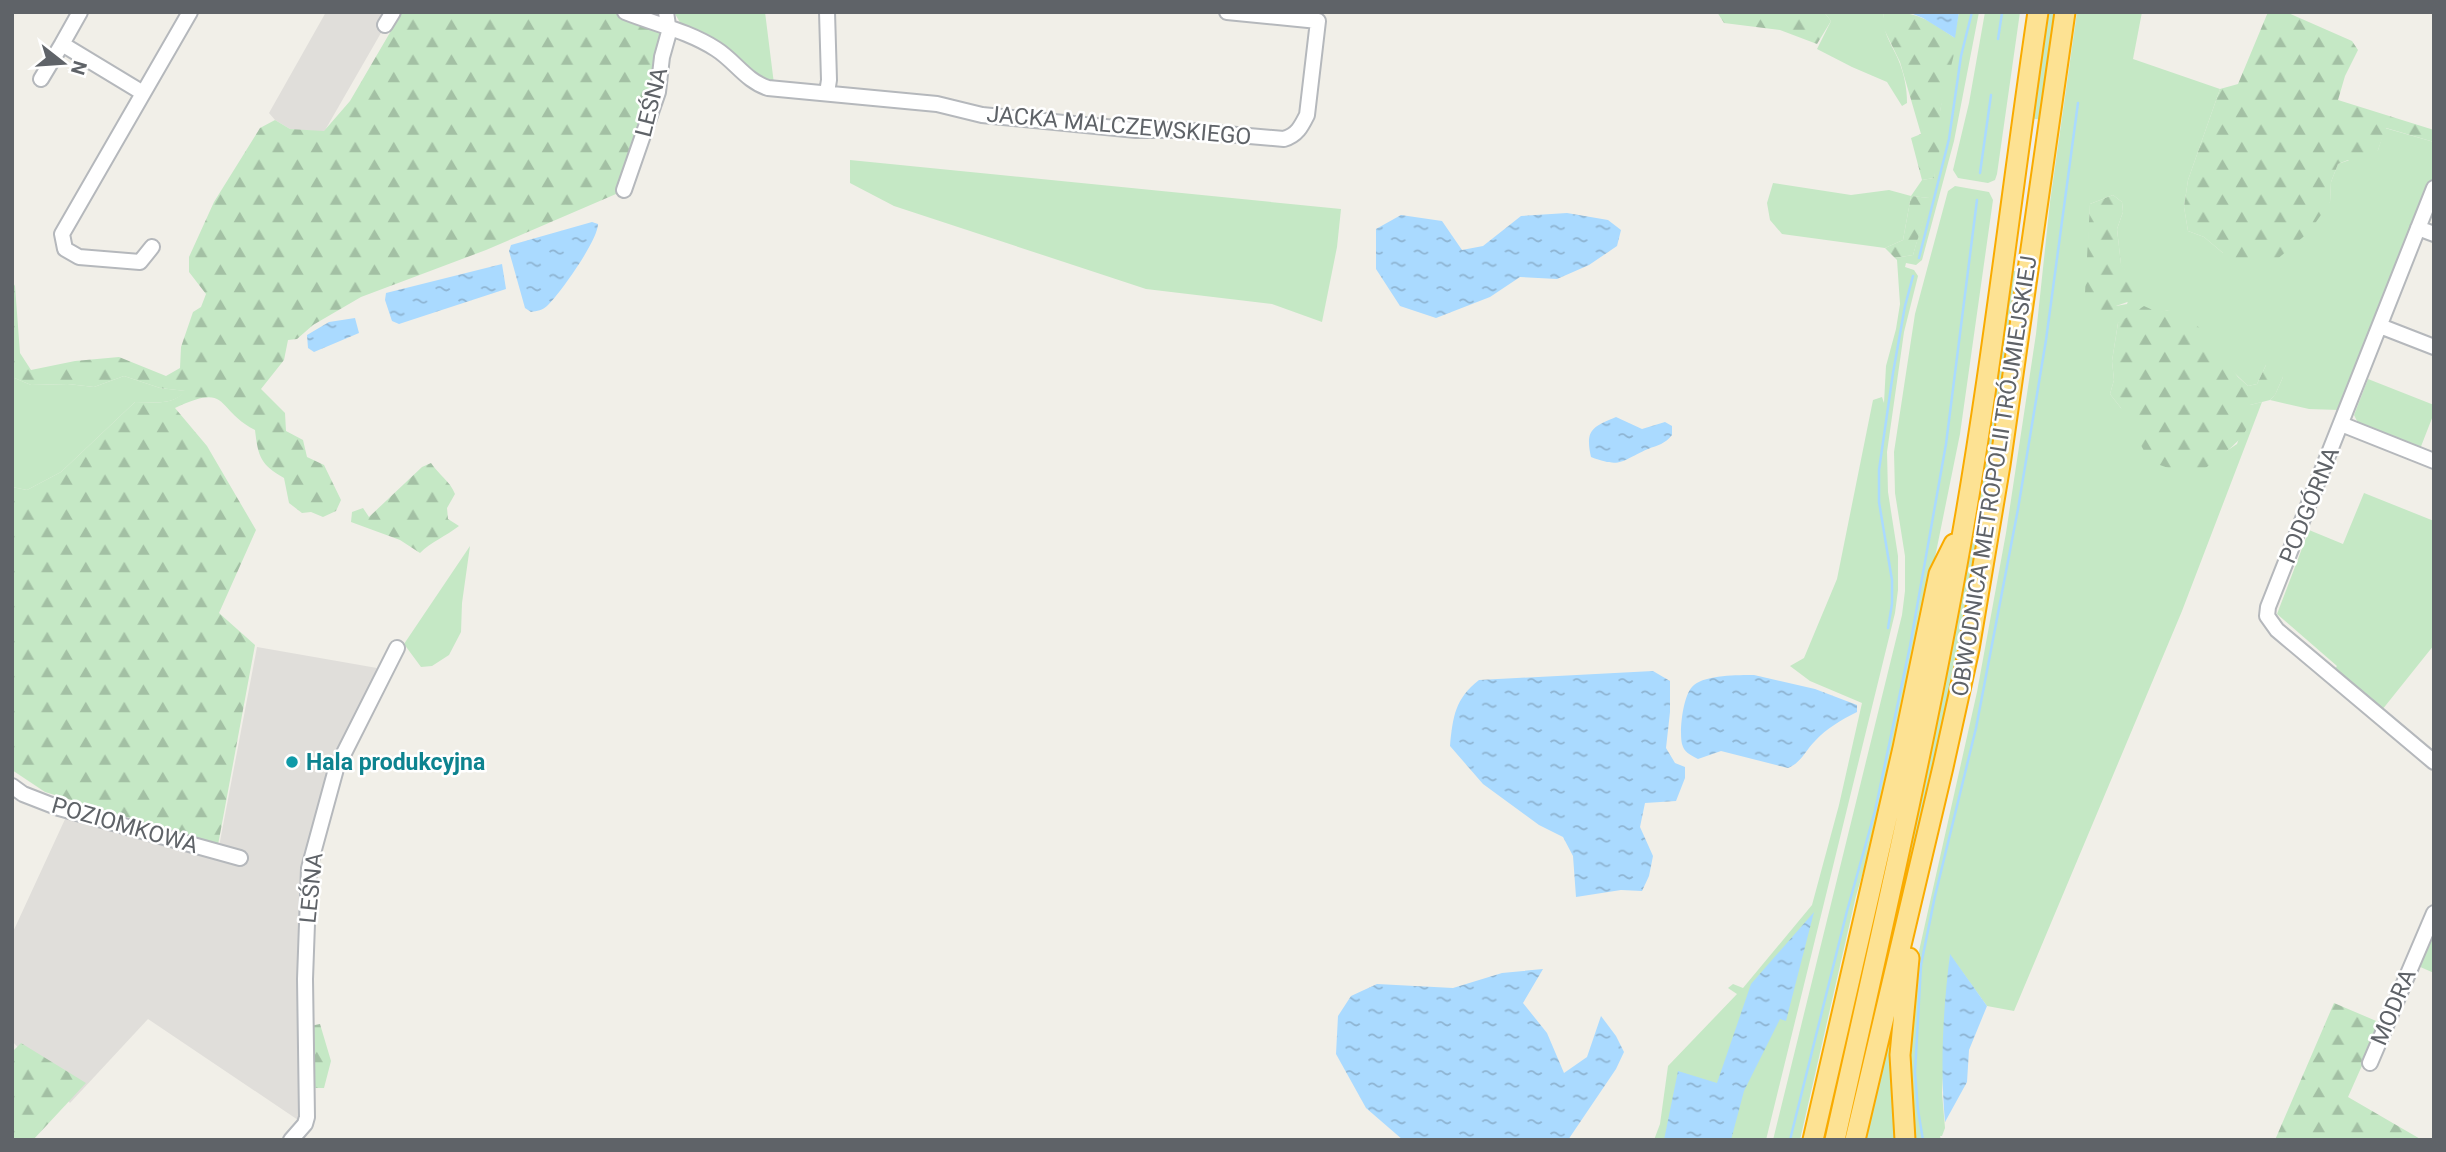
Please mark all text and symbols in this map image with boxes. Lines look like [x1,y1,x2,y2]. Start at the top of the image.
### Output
north arrow [28,28,98,98]
text: N [66,58,92,78]
street label: LEŚNA [629,64,673,140]
street label: JACKA MALCZEWSKIEGO [986,100,1252,151]
street label: OBWODNICA METROPOLII TRÓJMIEJSKIEJ [1945,254,2043,698]
street label: PODGÓRNA [2273,443,2345,567]
place label: Hala produkcyjna [306,749,485,776]
marker: Hala produkcyjna [284,754,300,770]
street label: POZIOMKOWA [49,792,201,859]
street label: LEŚNA [293,851,329,925]
street label: MODRA [2365,965,2422,1049]

